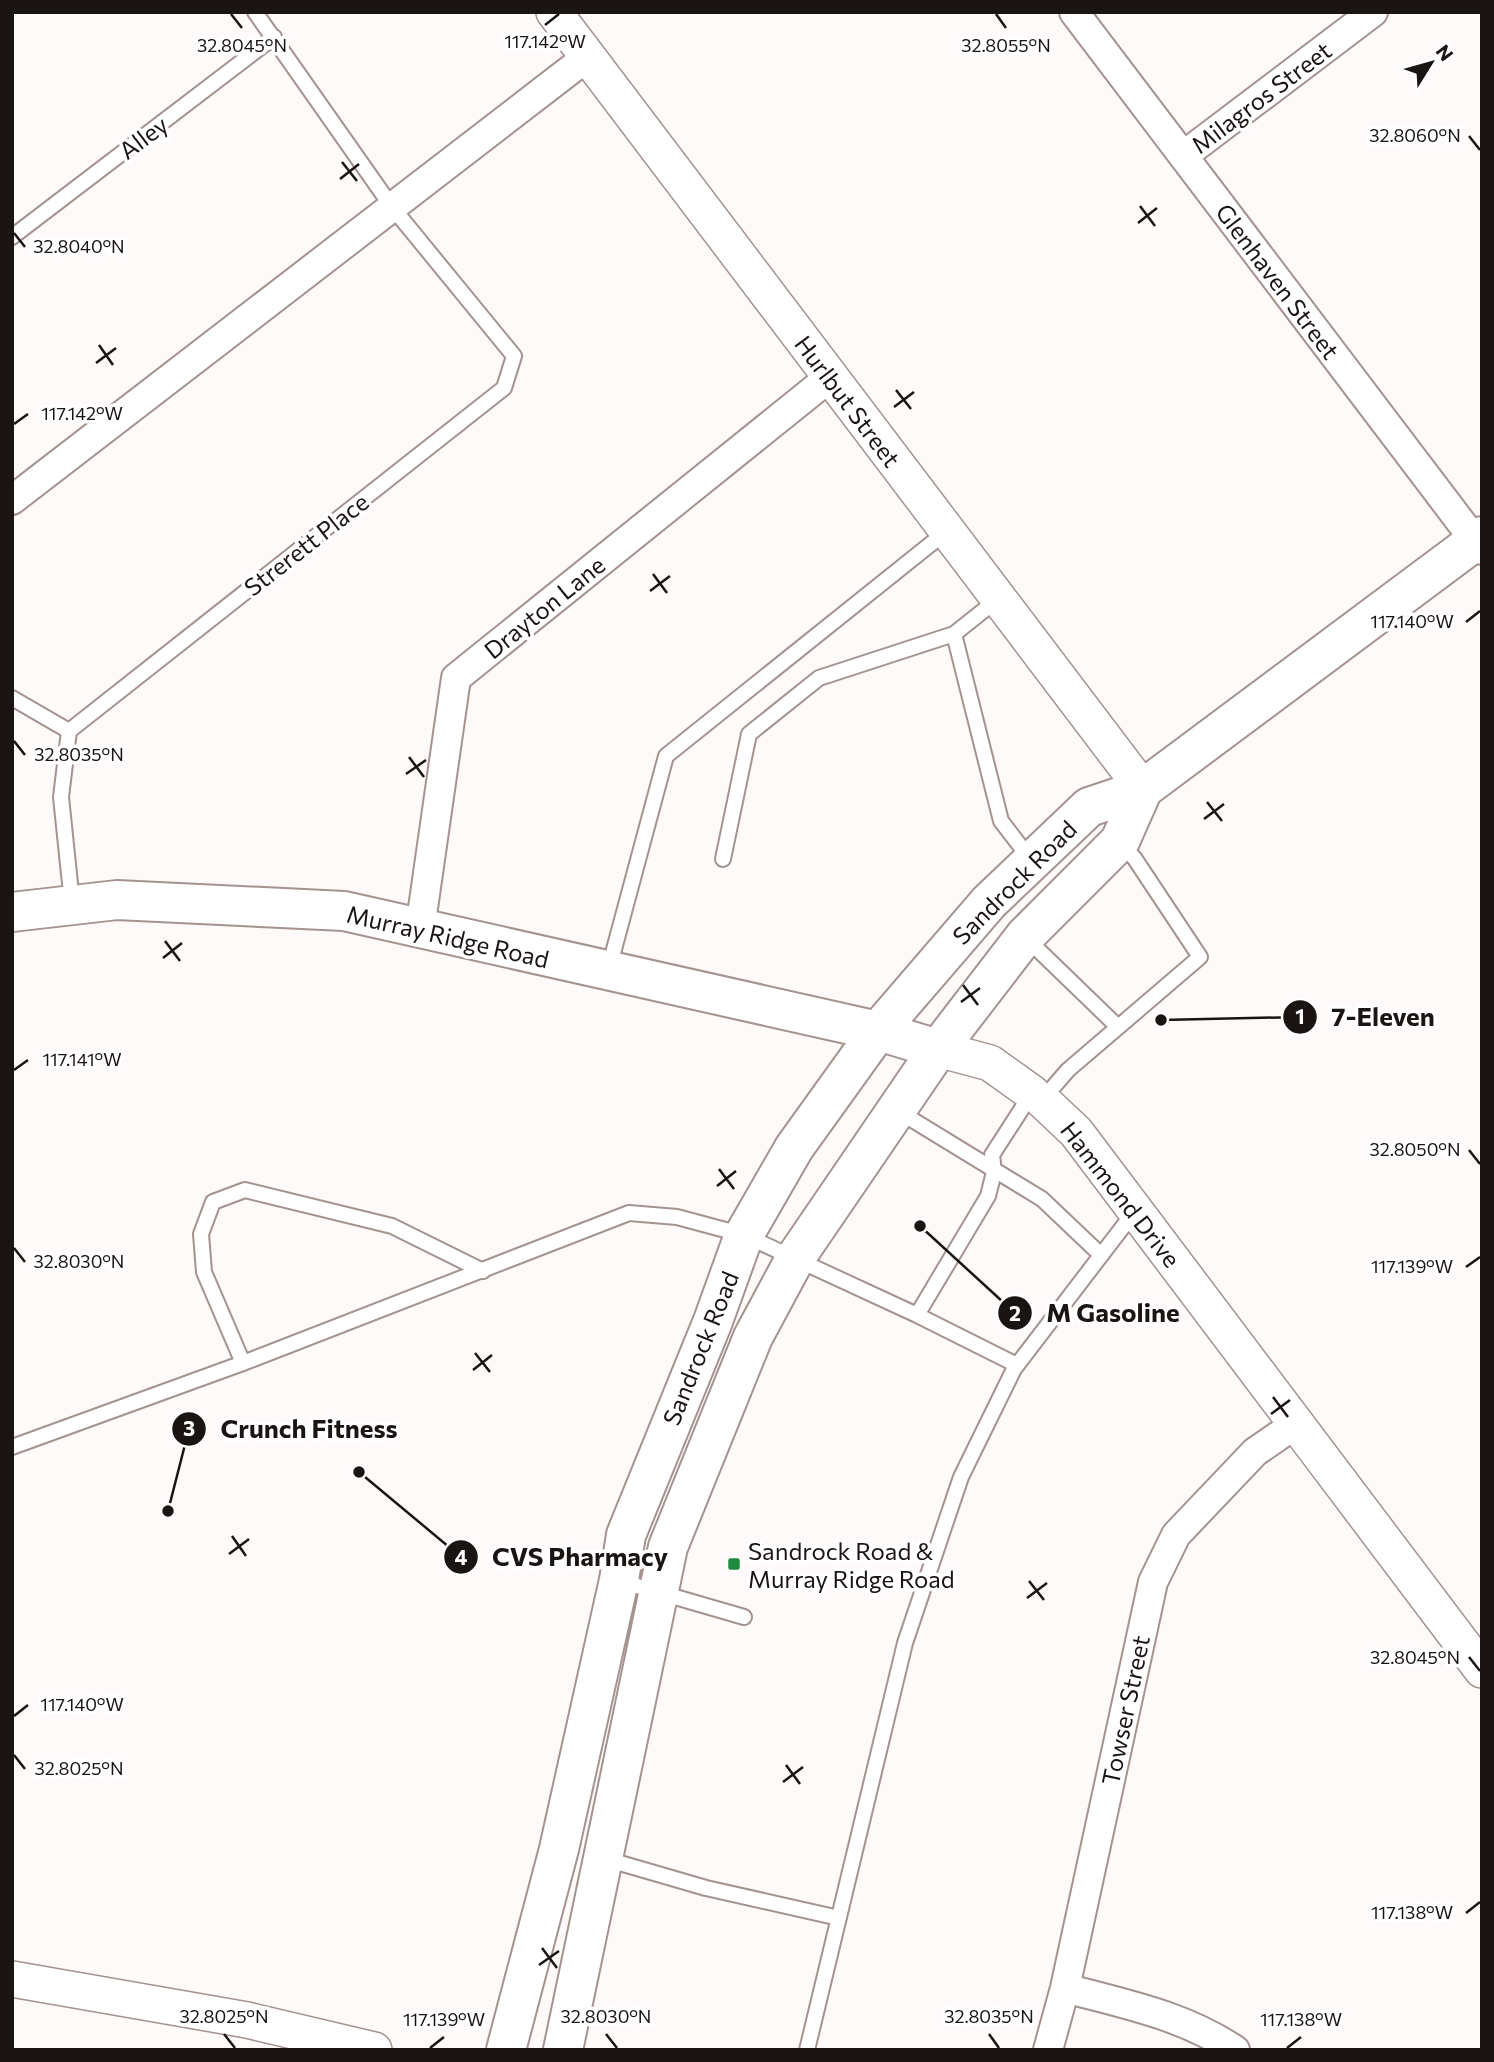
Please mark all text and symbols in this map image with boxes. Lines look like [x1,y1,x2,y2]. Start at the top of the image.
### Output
north arrow [1396,28,1466,98]
text: 117.142°W [504,30,586,52]
text: 32.8045°N [197,34,287,56]
text: 32.8055°N [961,34,1051,56]
street label: Milagros Street [1185,35,1337,159]
text: N [1431,40,1458,65]
street label: Alley [113,109,173,165]
text: 32.8060°N [1369,124,1461,146]
street label: Glenhaven Street [1210,198,1346,364]
text: 32.8040°N [33,235,125,257]
street label: Hurlbut Street [789,330,907,473]
text: 117.142°W [41,402,123,424]
street label: Strerett Place [238,486,374,602]
street label: Drayton Lane [478,550,610,664]
text: 117.140°W [1370,610,1454,632]
text: 32.8035°N [34,743,124,765]
street label: Sandrock Road [946,814,1082,950]
street label: Murray Ridge Road [344,899,552,973]
callout: 7-Eleven [1283,993,1449,1040]
text: 7-Eleven [1331,1000,1435,1031]
text: 1 [1295,1003,1305,1028]
text: 117.141°W [42,1048,122,1070]
street label: Hammond Drive [1055,1115,1187,1273]
text: 32.8050°N [1370,1138,1460,1160]
text: 32.8030°N [34,1250,124,1272]
text: 117.139°W [1371,1255,1453,1277]
street label: Sandrock Road [656,1267,744,1429]
callout: M Gasoline [997,1290,1194,1337]
text: M Gasoline [1046,1296,1180,1327]
text: 2 [1009,1300,1021,1325]
callout: Crunch Fitness [171,1405,411,1452]
text: Crunch Fitness [220,1412,398,1443]
text: 3 [183,1415,195,1440]
callout: CVS Pharmacy [443,1534,682,1581]
place label: Sandrock Road & Murray Ridge Road [748,1536,955,1593]
text: CVS Pharmacy [492,1540,668,1571]
text: 4 [455,1544,468,1569]
marker: Sandrock Road & Murray Ridge Road [726,1556,742,1572]
street label: Towser Street [1095,1632,1155,1787]
text: 32.8045°N [1370,1646,1460,1668]
text: 117.140°W [40,1693,124,1715]
text: 32.8025°N [34,1757,124,1779]
text: 117.138°W [1371,1901,1453,1923]
text: 32.8025°N [179,2005,269,2027]
text: 32.8030°N [561,2005,651,2027]
text: 32.8035°N [944,2005,1034,2027]
text: 117.139°W [403,2008,485,2030]
text: 117.138°W [1260,2008,1342,2030]

